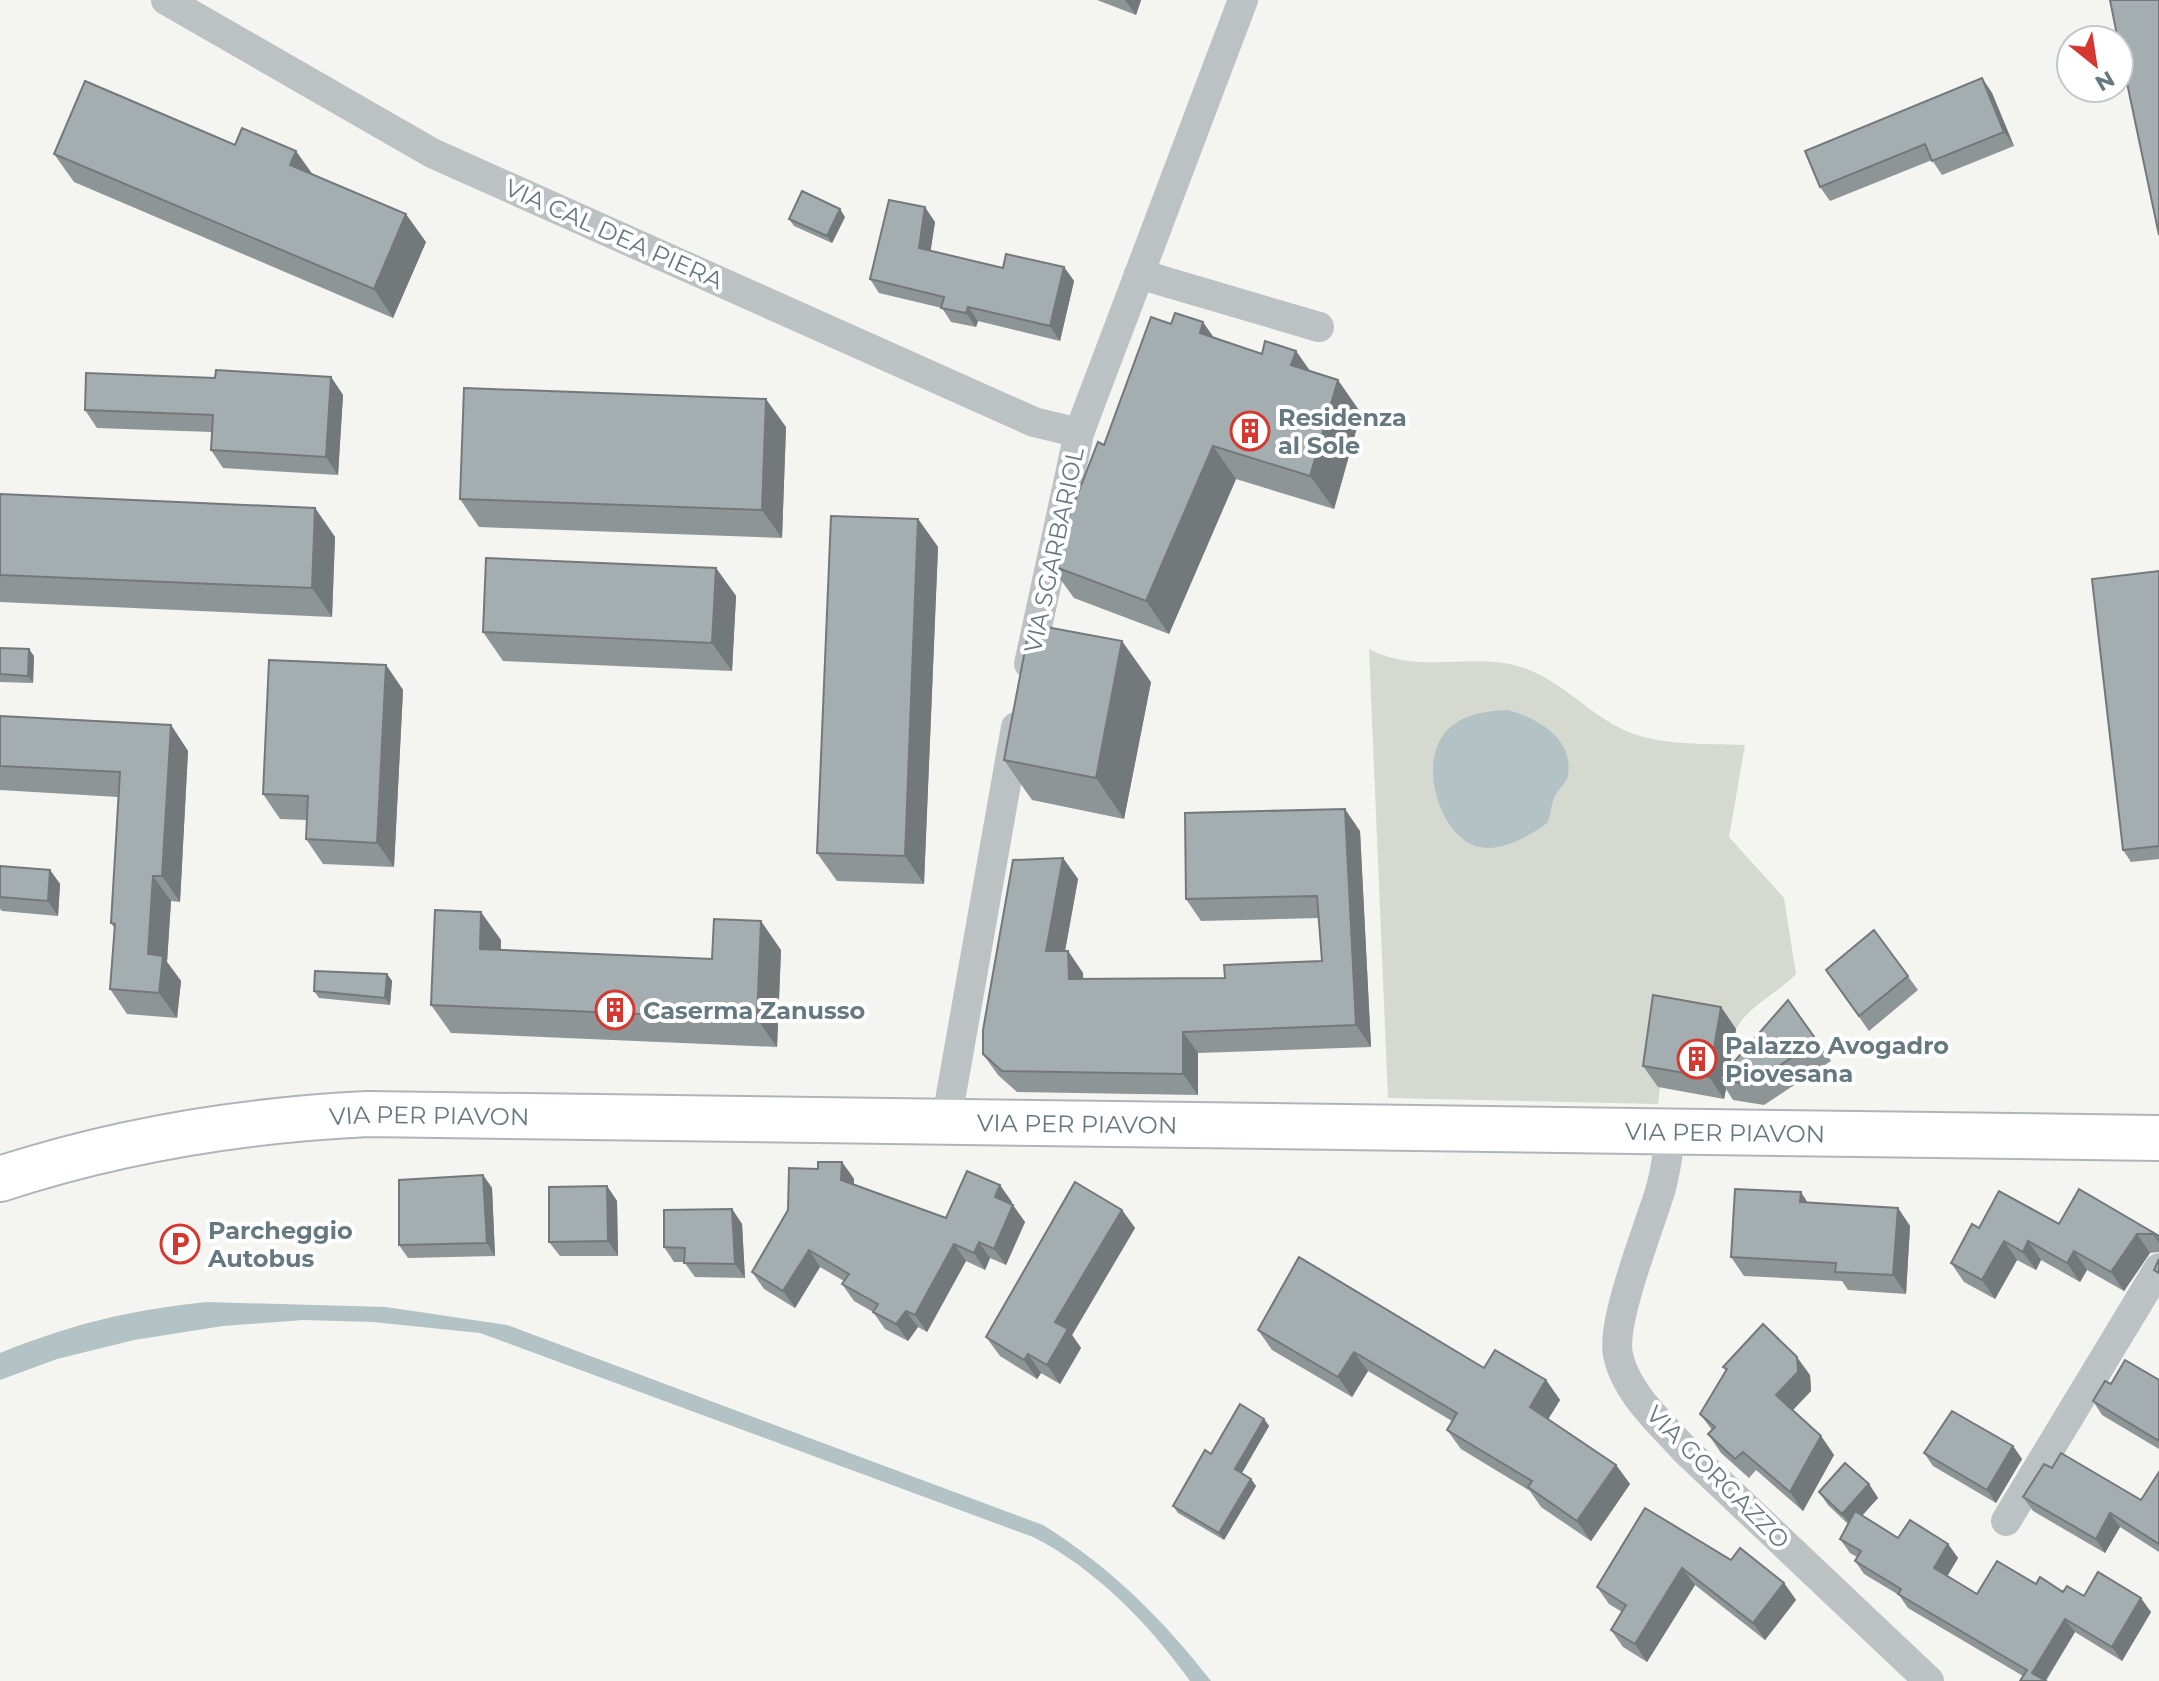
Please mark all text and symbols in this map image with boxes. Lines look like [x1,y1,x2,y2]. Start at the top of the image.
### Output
north arrow [2055,24,2135,104]
text: N [2090,65,2119,97]
street label: VIA CAL DEA PIERA [500,173,728,295]
place label: Residenza al Sole [1278,403,1407,460]
building icon: Residenza al Sole [1229,410,1271,452]
street label: VIA SGARBARIOL [1018,445,1090,655]
building icon: Caserma Zanusso [594,989,636,1031]
place label: Caserma Zanusso [643,996,865,1025]
place label: Palazzo Avogadro Piovesana [1725,1031,1949,1088]
building icon: Palazzo Avogadro Piovesana [1676,1038,1718,1080]
street label: VIA PER PIAVON [328,1099,530,1131]
street label: VIA PER PIAVON [977,1108,1178,1139]
street label: VIA PER PIAVON [1625,1116,1825,1148]
place label: Parcheggio Autobus [207,1216,353,1273]
parking icon: Parcheggio Autobus [159,1223,201,1265]
street label: VIA GORGAZZO [1641,1400,1795,1554]

